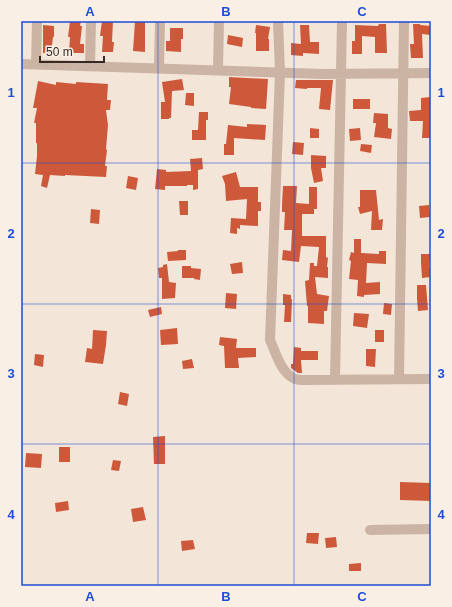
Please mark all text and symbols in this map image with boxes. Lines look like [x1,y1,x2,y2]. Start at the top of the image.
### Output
text: A [85,4,95,19]
text: B [221,4,231,19]
text: C [357,4,367,19]
scale bar [40,38,104,64]
text: 50 m [46,45,73,59]
text: 1 [7,85,15,100]
text: 1 [437,85,445,100]
text: 2 [7,226,15,241]
text: 2 [437,226,445,241]
text: 3 [7,366,15,381]
text: 3 [437,366,445,381]
text: 4 [7,507,15,522]
text: 4 [437,507,445,522]
text: A [85,589,95,604]
text: B [221,589,231,604]
text: C [357,589,367,604]

